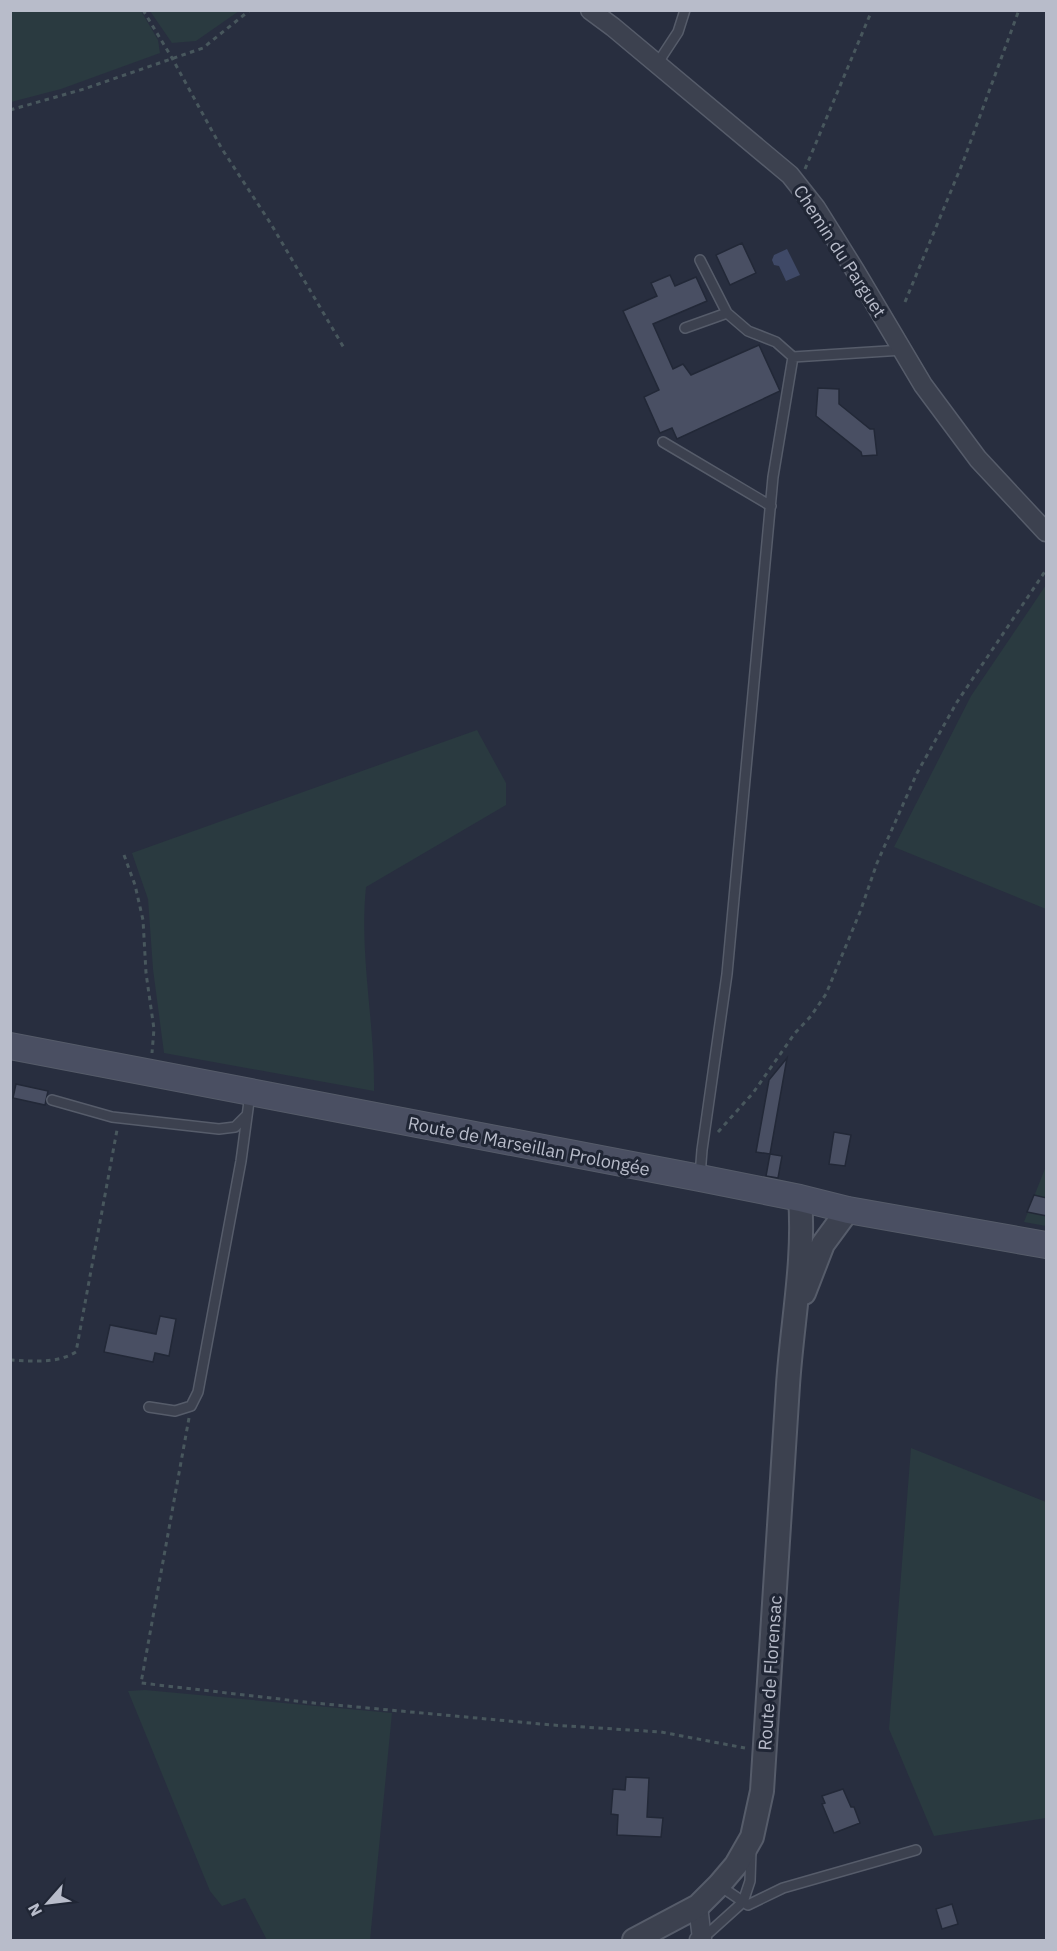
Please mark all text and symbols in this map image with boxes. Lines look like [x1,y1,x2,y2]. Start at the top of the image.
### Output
street label: Chemin du Parguet [789,180,891,322]
street label: Route de Marseillan Prolongée [406,1111,652,1181]
street label: Route de Florensac [753,1595,787,1751]
north arrow [18,1873,78,1933]
text: N [23,1900,46,1920]

